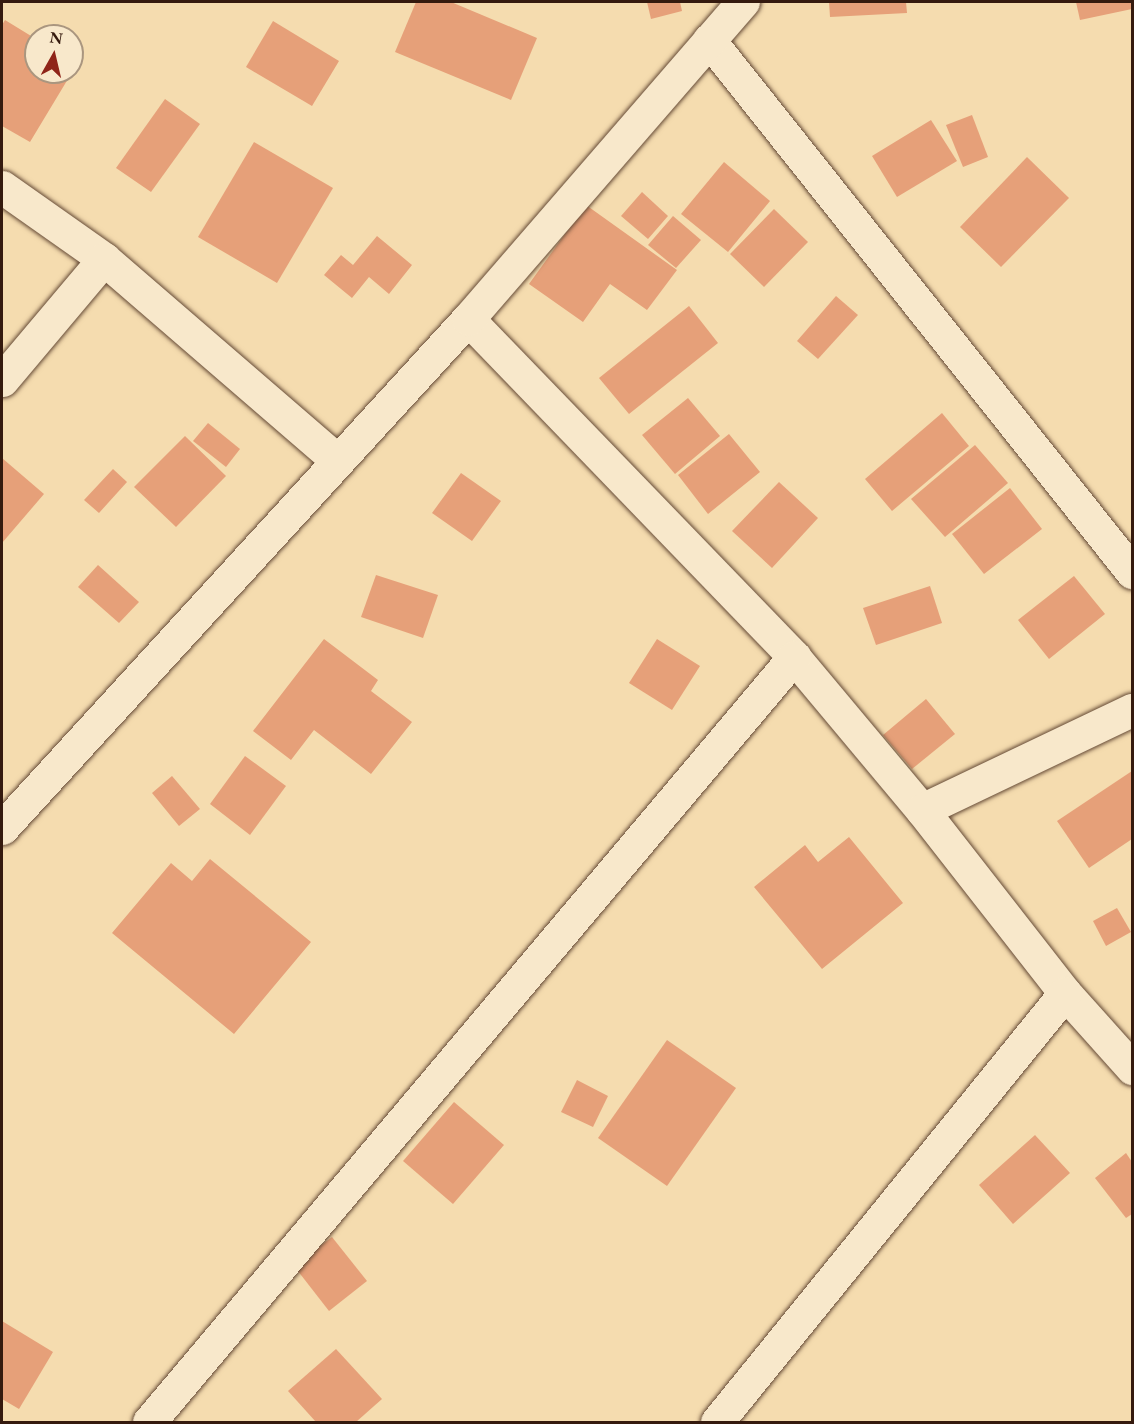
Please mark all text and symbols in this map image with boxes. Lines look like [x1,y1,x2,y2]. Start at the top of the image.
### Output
north arrow [24,24,84,84]
text: N [48,26,64,49]

